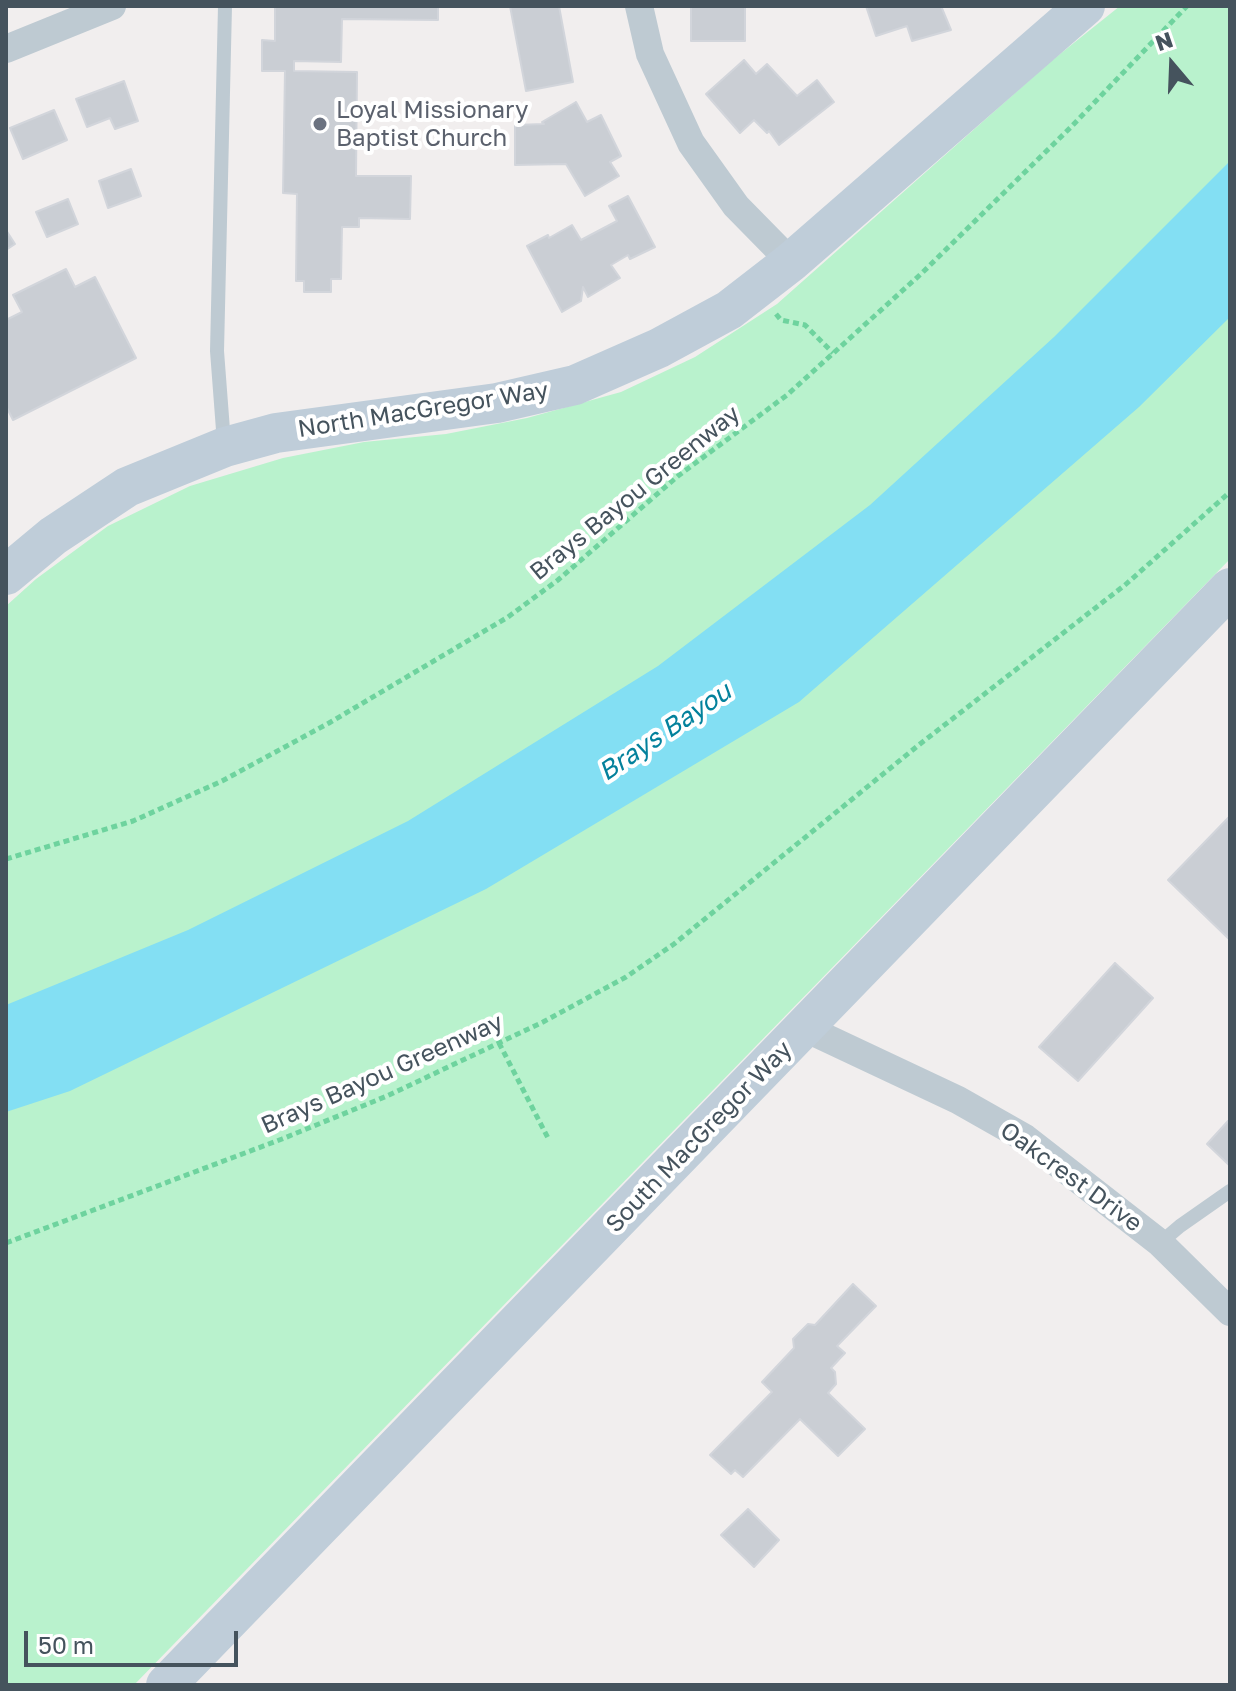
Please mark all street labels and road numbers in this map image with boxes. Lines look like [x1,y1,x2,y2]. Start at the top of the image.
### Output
street label: North MacGregor Way [296,376,550,444]
street label: Brays Bayou Greenway [524,400,746,586]
street label: Brays Bayou Greenway [257,1008,507,1140]
street label: South MacGregor Way [600,1035,798,1239]
street label: Oakcrest Drive [994,1116,1148,1238]

